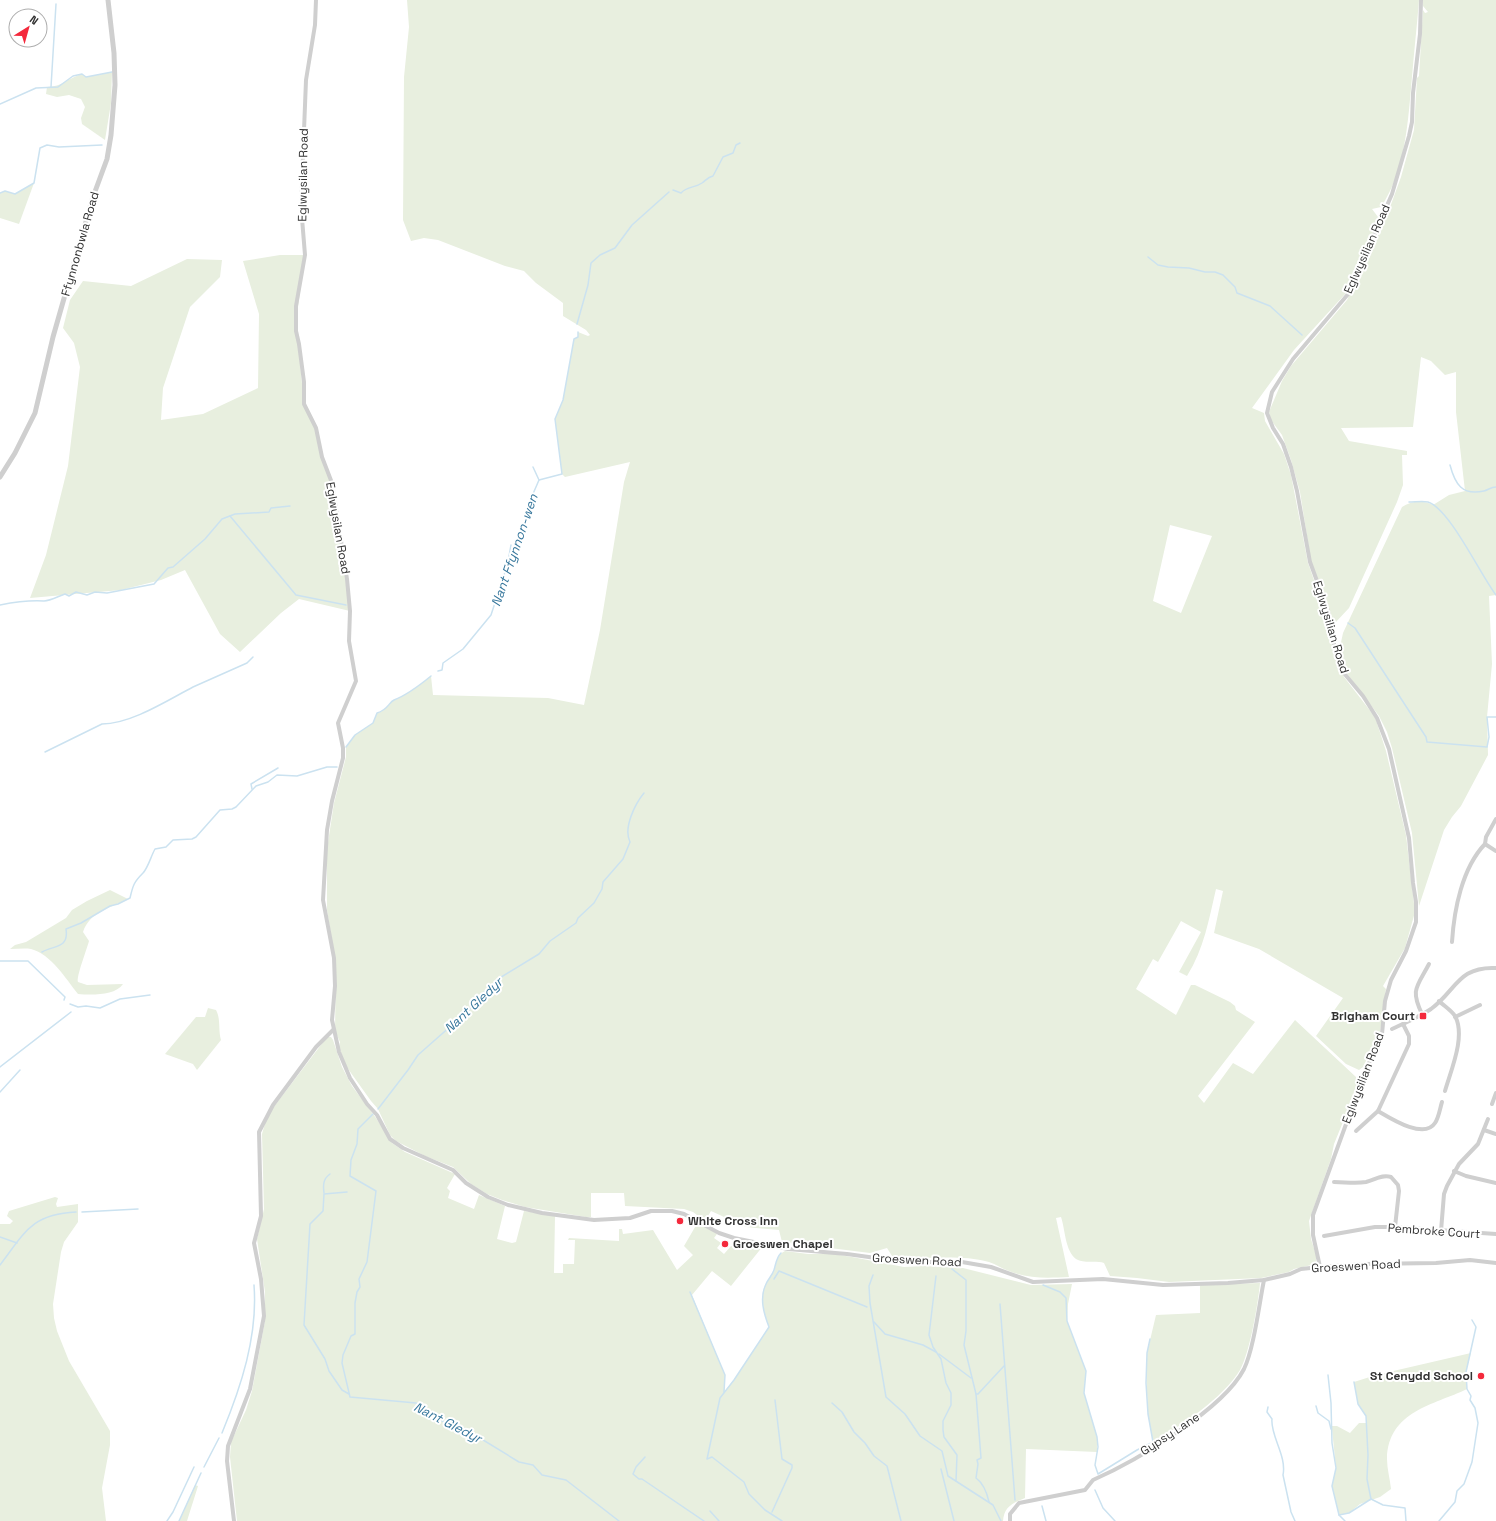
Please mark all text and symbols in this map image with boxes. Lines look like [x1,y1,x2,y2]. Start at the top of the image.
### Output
north arrow [8,8,48,48]
text: N [27,12,41,28]
street label: Eglwysilan Road [294,128,312,222]
street label: Ffynnonbwla Road [57,190,103,298]
street label: Eglwysilian Road [1340,202,1394,296]
street label: Eglwysilan Road [322,481,354,575]
water label: Nant Ffynnon-wen [487,491,542,609]
street label: Eglwysilian Road [1309,579,1353,675]
water label: Nant Gledyr [441,973,508,1037]
place label: Brigham Court [1331,1008,1415,1024]
marker: Brigham Court [1418,1011,1428,1021]
street label: Eglwysilian Road [1338,1030,1388,1126]
place label: White Cross Inn [688,1213,778,1229]
marker: White Cross Inn [675,1216,685,1226]
street label: Pembroke Court [1387,1220,1481,1242]
place label: Groeswen Chapel [733,1236,833,1252]
marker: Groeswen Chapel [720,1239,730,1249]
street label: Groeswen Road [872,1250,962,1270]
street label: Groeswen Road [1311,1256,1401,1276]
place label: St Cenydd School [1370,1368,1473,1384]
marker: St Cenydd School [1476,1371,1486,1381]
water label: Nant Gledyr [411,1398,486,1448]
street label: Gypsy Lane [1137,1409,1203,1459]

